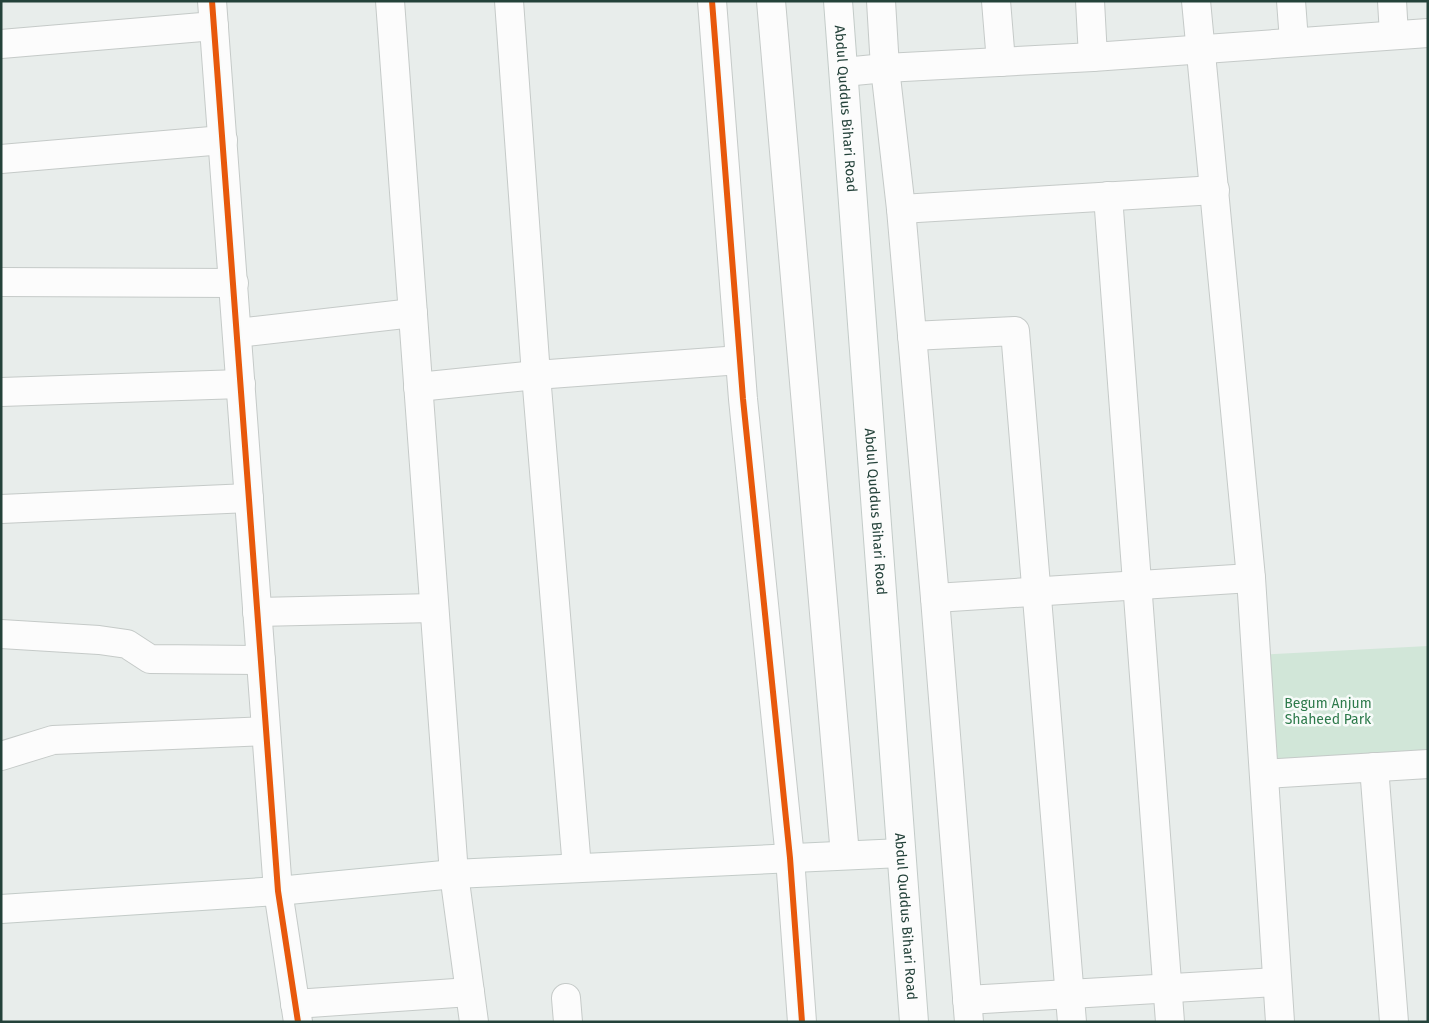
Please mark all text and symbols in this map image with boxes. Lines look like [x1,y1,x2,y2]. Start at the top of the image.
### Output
street label: Abdul Quddus Bihari Road [831,25,861,193]
street label: Abdul Quddus Bihari Road [861,427,891,596]
park label: Begum Anjum Shaheed Park [1284,695,1372,728]
street label: Abdul Quddus Bihari Road [891,832,921,1001]

